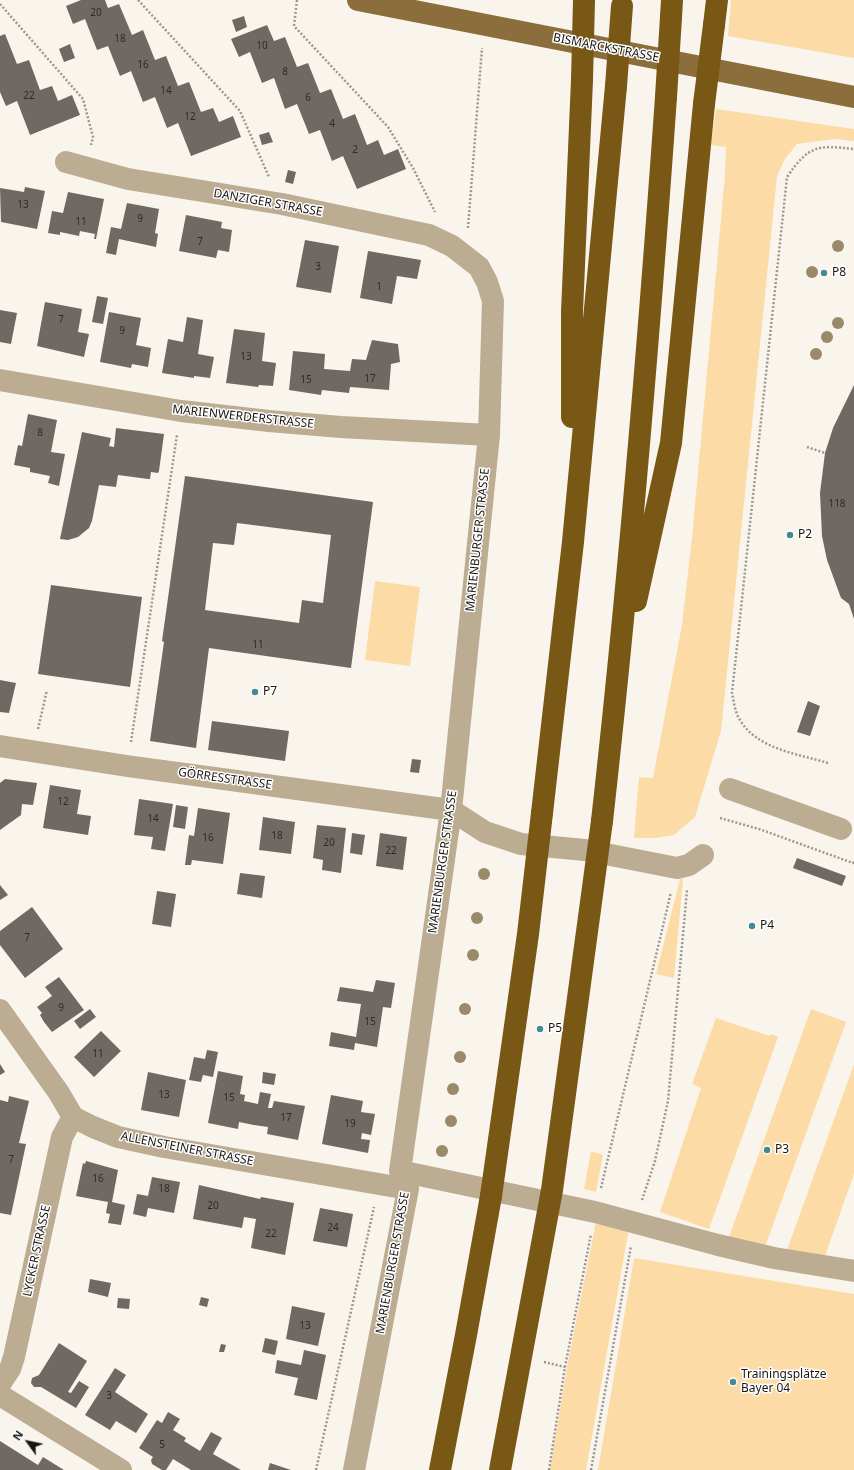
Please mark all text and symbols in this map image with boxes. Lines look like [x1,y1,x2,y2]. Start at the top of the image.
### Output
house number: 20 [90,7,102,19]
street label: BISMARCKSTRASSE [552,31,660,65]
house number: 18 [114,33,126,45]
house number: 10 [256,40,268,52]
house number: 16 [137,59,149,71]
house number: 8 [282,66,288,78]
house number: 14 [160,85,172,97]
house number: 22 [23,90,35,102]
house number: 6 [305,92,311,104]
house number: 12 [184,111,196,123]
house number: 4 [329,118,335,130]
house number: 2 [352,144,358,156]
street label: DANZIGER STRASSE [212,186,324,220]
house number: 13 [17,199,29,211]
house number: 9 [137,213,143,225]
house number: 11 [75,216,87,228]
house number: 7 [197,236,203,248]
house number: 3 [315,261,321,273]
place label: P8 [832,266,846,280]
marker: P8 [819,268,829,278]
house number: 1 [376,281,382,293]
house number: 7 [58,314,64,326]
house number: 9 [119,325,125,337]
house number: 13 [240,351,252,363]
house number: 17 [364,373,376,385]
house number: 15 [300,374,312,386]
street label: MARIENWERDERSTRASSE [171,402,315,432]
house number: 8 [37,427,43,439]
street label: MARIENBURGER STRASSE [463,468,493,612]
house number: 118 [828,498,846,510]
place label: P2 [798,528,812,542]
marker: P2 [785,530,795,540]
house number: 11 [252,639,264,651]
place label: P7 [263,685,277,699]
marker: P7 [250,687,260,697]
street label: GÖRRESSTRASSE [177,765,273,793]
street label: MARIENBURGER STRASSE [426,790,460,934]
house number: 12 [57,796,69,808]
house number: 14 [147,813,159,825]
house number: 18 [271,830,283,842]
house number: 16 [202,832,214,844]
house number: 20 [323,837,335,849]
house number: 22 [385,845,397,857]
place label: P4 [760,919,774,933]
marker: P4 [747,921,757,931]
house number: 7 [24,932,30,944]
house number: 9 [58,1002,64,1014]
house number: 15 [364,1016,376,1028]
place label: P5 [548,1022,562,1036]
marker: P5 [535,1024,545,1034]
house number: 11 [92,1048,104,1060]
house number: 13 [158,1089,170,1101]
house number: 15 [223,1092,235,1104]
house number: 17 [280,1112,292,1124]
house number: 19 [344,1118,356,1130]
street label: ALLENSTEINER STRASSE [120,1129,254,1169]
place label: P3 [775,1143,789,1157]
marker: P3 [762,1145,772,1155]
house number: 7 [8,1154,14,1166]
house number: 16 [92,1173,104,1185]
house number: 18 [158,1183,170,1195]
street label: MARIENBURGER STRASSE [373,1191,413,1335]
house number: 20 [207,1200,219,1212]
street label: LYCKER STRASSE [20,1204,54,1298]
house number: 24 [327,1222,339,1234]
house number: 22 [265,1228,277,1240]
house number: 13 [299,1320,311,1332]
place label: Trainingsplätze Bayer 04 [741,1368,827,1396]
marker: Trainingsplätze Bayer 04 [728,1377,738,1387]
house number: 3 [106,1390,112,1402]
north arrow [8,1422,48,1462]
text: N [9,1427,26,1443]
house number: 5 [159,1439,165,1451]

